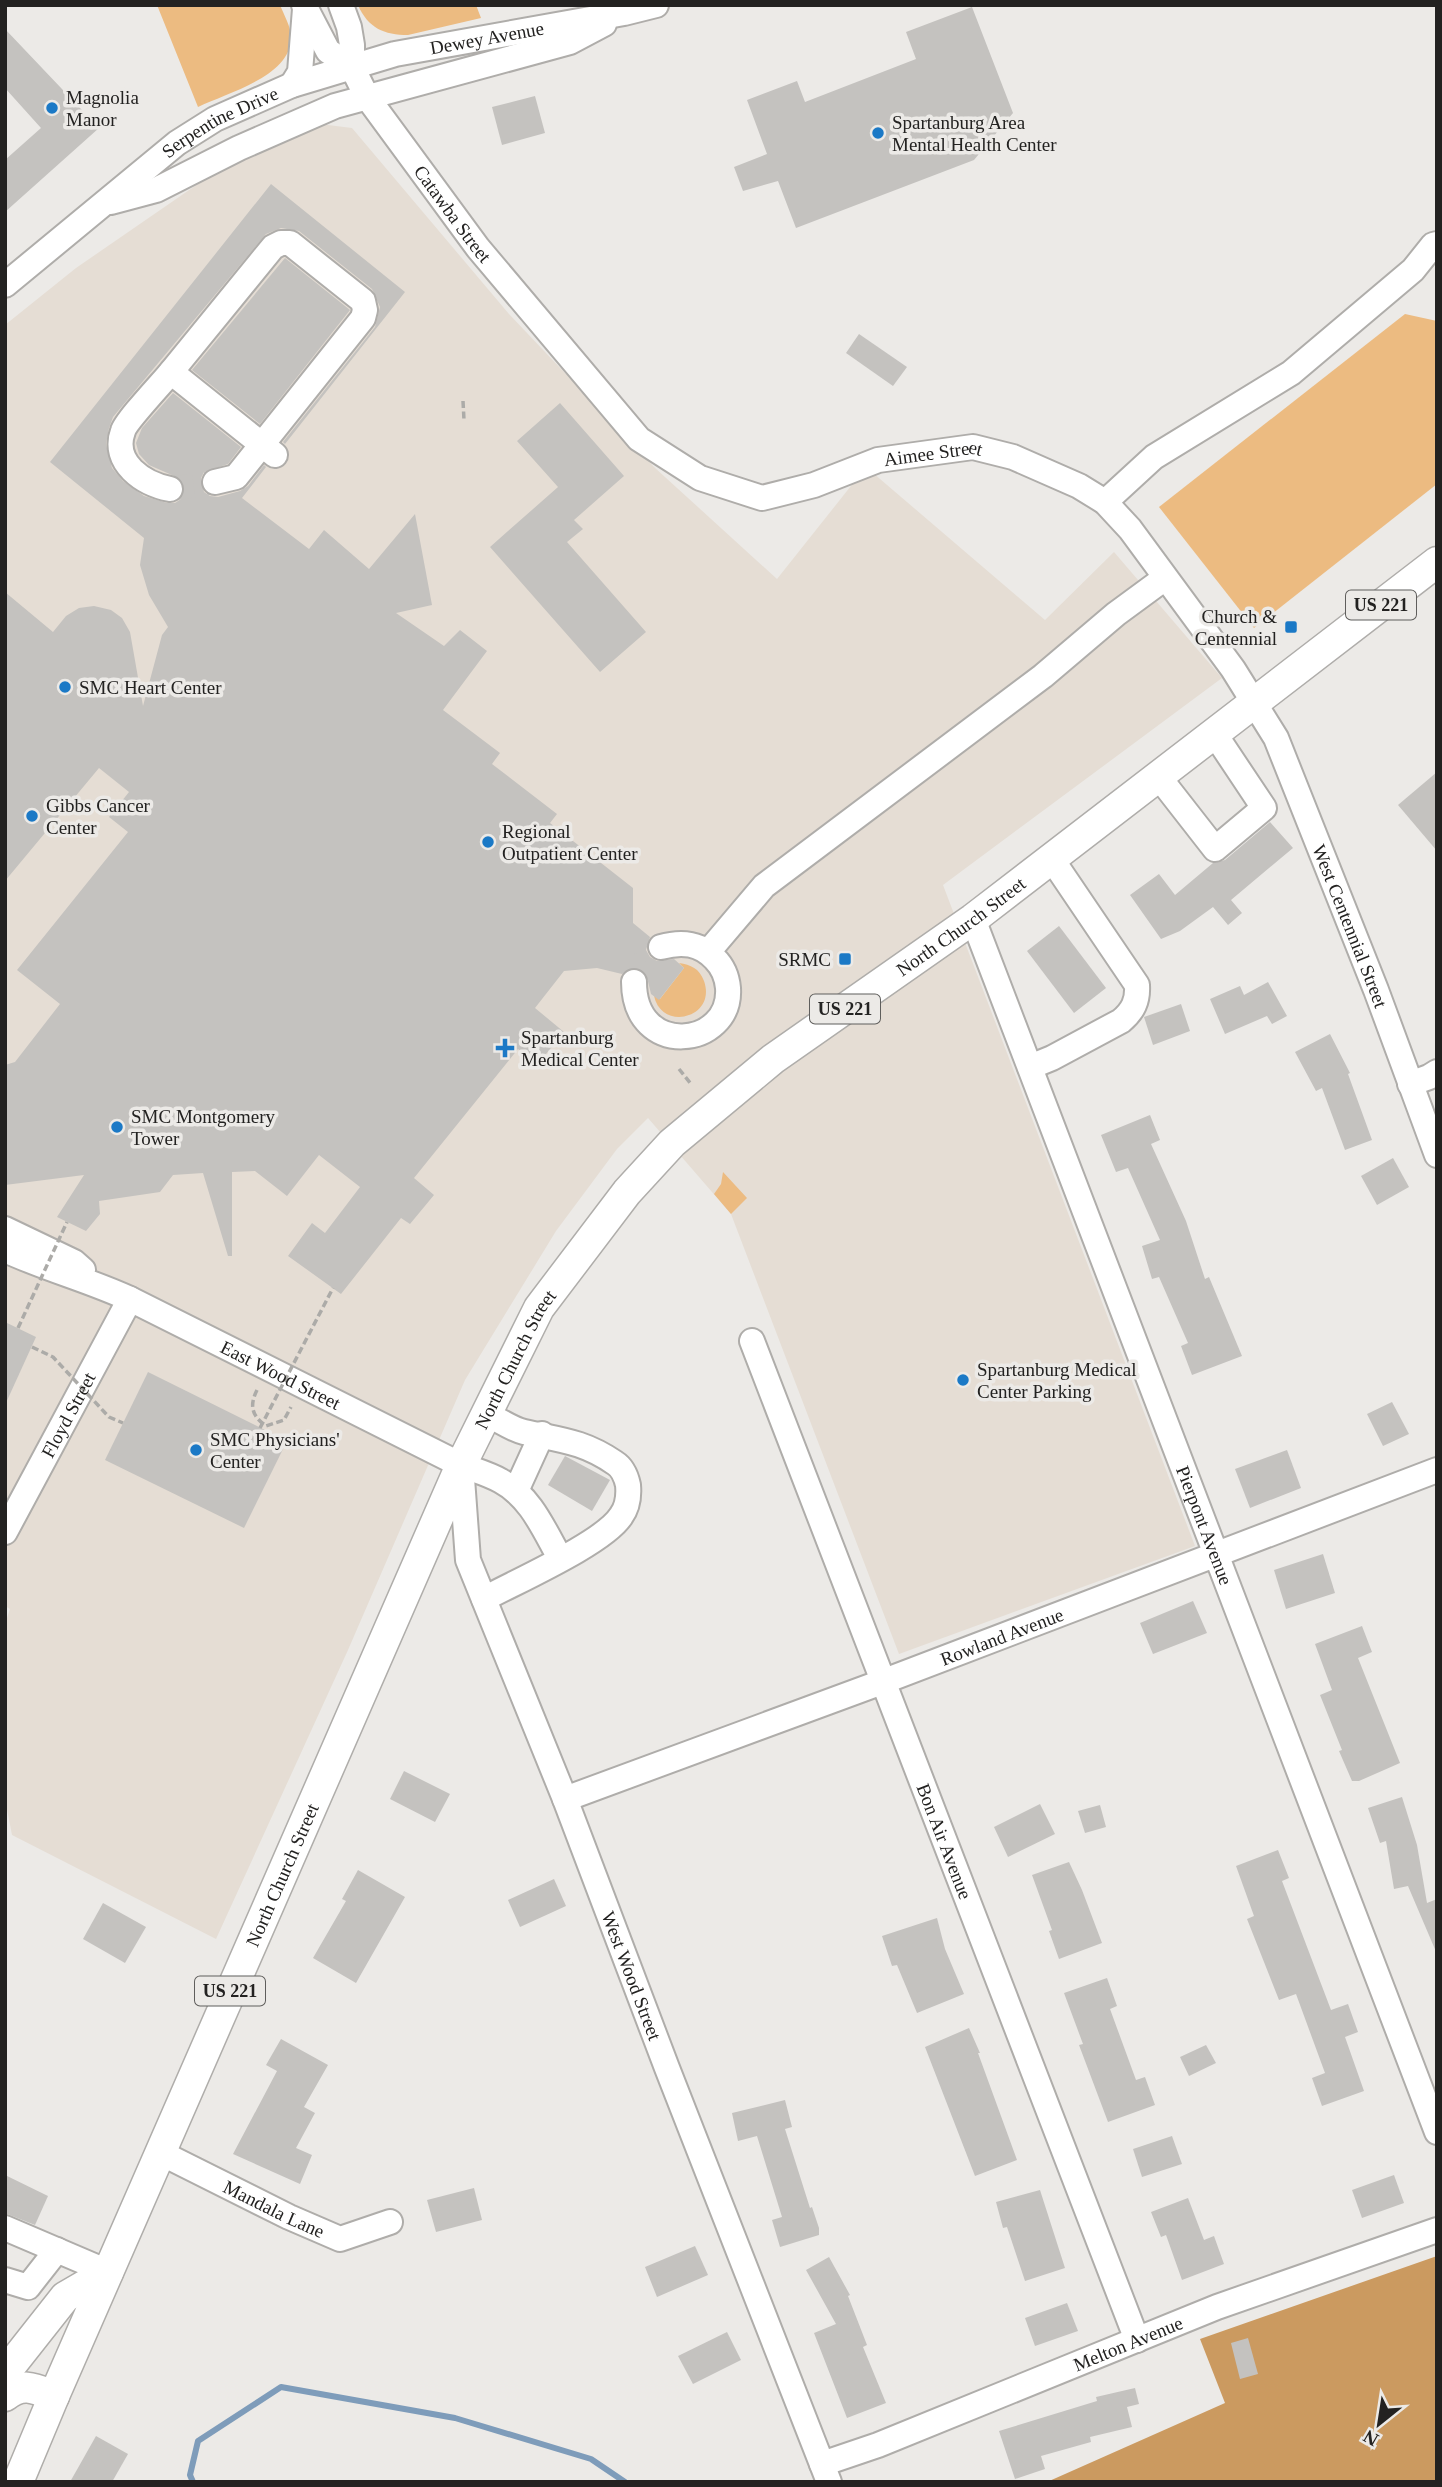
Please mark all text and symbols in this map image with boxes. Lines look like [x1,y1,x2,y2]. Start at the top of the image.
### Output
street label: Dewey Avenue [428,18,545,59]
street label: Serpentine Drive [158,83,281,162]
place label: Magnolia Manor [66,87,139,130]
marker: Magnolia Manor [44,100,60,116]
place label: Spartanburg Area Mental Health Center [892,112,1057,155]
marker: Spartanburg Area Mental Health Center [870,125,886,141]
street label: Catawba Street [410,161,496,267]
street label: Aimee Street [882,436,986,470]
road number: US 221 [1346,590,1416,620]
place label: Church & Centennial [1195,606,1277,649]
marker: Church & Centennial [1283,619,1299,635]
place label: SMC Heart Center [79,677,222,698]
marker: SMC Heart Center [57,679,73,695]
place label: Gibbs Cancer Center [46,795,151,838]
marker: Gibbs Cancer Center [24,808,40,824]
place label: Regional Outpatient Center [502,821,638,864]
marker: Regional Outpatient Center [480,834,496,850]
street label: West Centennial Street [1308,841,1392,1011]
street label: North Church Street [892,872,1030,980]
place label: SRMC [778,949,831,970]
marker: SRMC [837,951,853,967]
road number: US 221 [810,994,880,1024]
place label: Spartanburg Medical Center [521,1027,639,1070]
marker: Spartanburg Medical Center [495,1038,515,1058]
place label: SMC Montgomery Tower [131,1106,276,1149]
marker: SMC Montgomery Tower [109,1119,125,1135]
street label: North Church Street [471,1285,561,1433]
street label: East Wood Street [217,1336,345,1414]
place label: Spartanburg Medical Center Parking [977,1359,1137,1402]
street label: Floyd Street [37,1368,100,1461]
marker: Spartanburg Medical Center Parking [955,1372,971,1388]
place label: SMC Physicians' Center [210,1429,340,1472]
marker: SMC Physicians' Center [188,1442,204,1458]
street label: Pierpont Avenue [1172,1463,1237,1588]
street label: Rowland Avenue [937,1604,1066,1670]
street label: Bon Air Avenue [913,1781,976,1902]
street label: North Church Street [242,1800,323,1950]
street label: West Wood Street [598,1908,666,2044]
road number: US 221 [195,1977,265,2006]
street label: Mandala Lane [220,2176,327,2242]
street label: Melton Avenue [1070,2312,1186,2375]
north arrow [1344,2389,1414,2459]
text: N [1359,2426,1382,2451]

